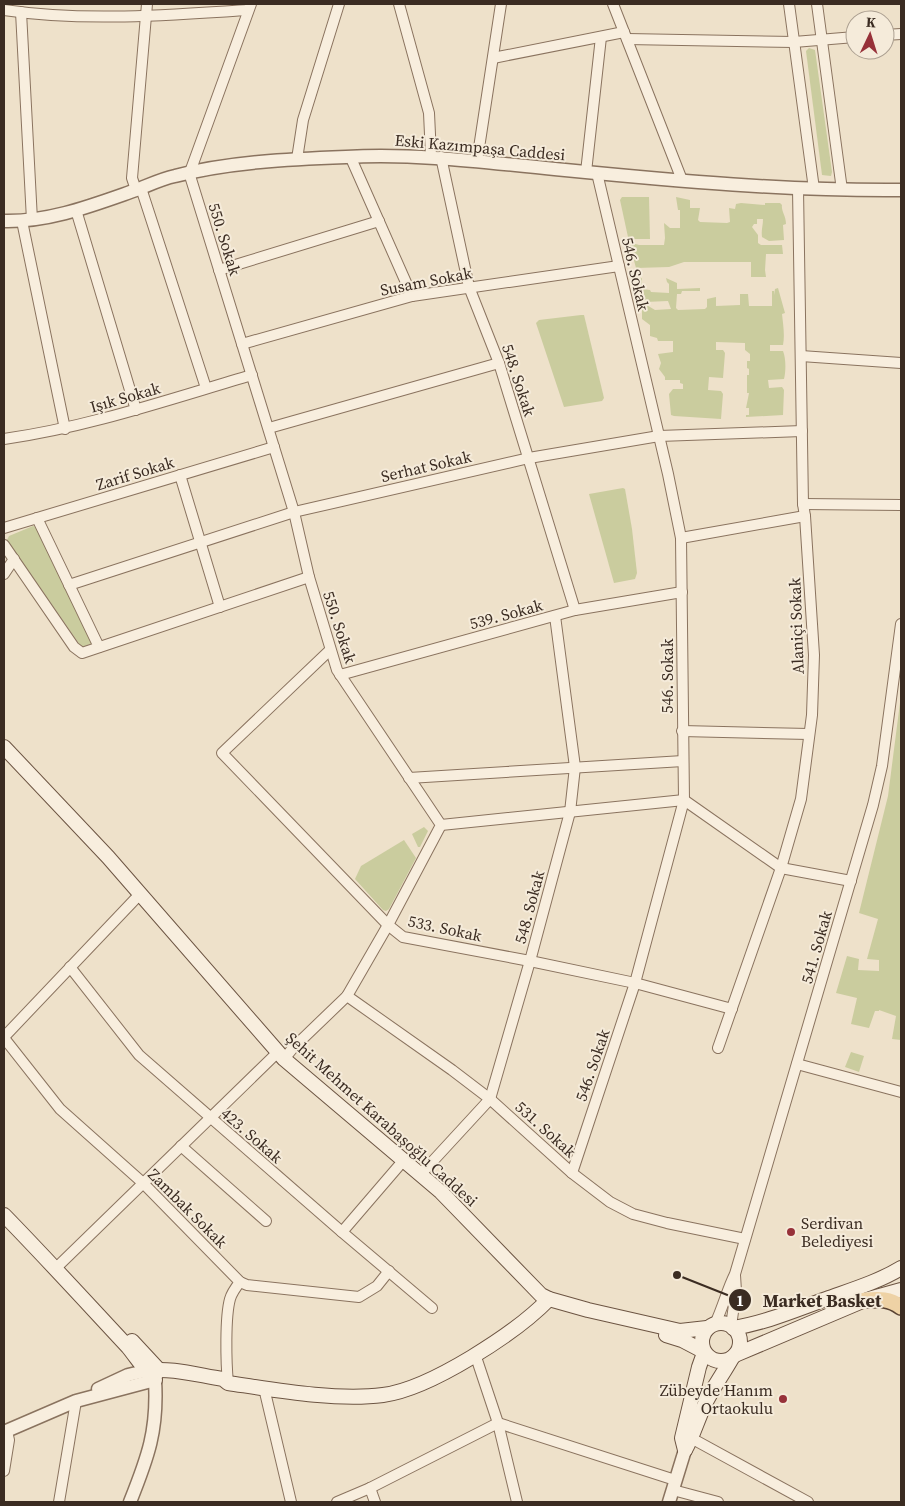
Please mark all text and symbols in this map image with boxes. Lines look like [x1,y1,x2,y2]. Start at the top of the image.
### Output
north arrow [845,10,895,60]
text: K [865,12,877,32]
street label: Eski Kazımpaşa Caddesi [394,129,566,165]
street label: 550. Sokak [204,200,247,278]
street label: 546. Sokak [617,235,655,313]
street label: Susam Sokak [378,261,474,301]
street label: 548. Sokak [497,341,541,419]
street label: Işık Sokak [87,376,163,418]
street label: Serhat Sokak [379,445,474,487]
street label: Zarif Sokak [93,451,177,495]
street label: Alaniçi Sokak [783,577,809,675]
street label: 550. Sokak [318,588,362,666]
street label: 539. Sokak [467,594,545,634]
street label: 546. Sokak [656,638,678,714]
street label: 548. Sokak [509,868,549,946]
street label: 541. Sokak [795,908,837,986]
street label: 533. Sokak [406,909,484,947]
street label: 546. Sokak [569,1026,615,1104]
street label: Şehit Mehmet Karabaşoğlu Caddesi [281,1027,483,1211]
street label: 531. Sokak [511,1096,581,1162]
street label: 423. Sokak [216,1102,288,1168]
street label: Zambak Sokak [144,1164,233,1253]
place label: Serdivan Belediyesi [801,1212,874,1252]
marker: Serdivan Belediyesi [785,1226,797,1238]
callout: Market Basket [728,1284,891,1317]
text: Market Basket [763,1288,882,1313]
text: 1 [736,1290,744,1311]
place label: Zübeyde Hanım Ortaokulu [660,1379,773,1419]
marker: Zübeyde Hanım Ortaokulu [777,1393,789,1405]

